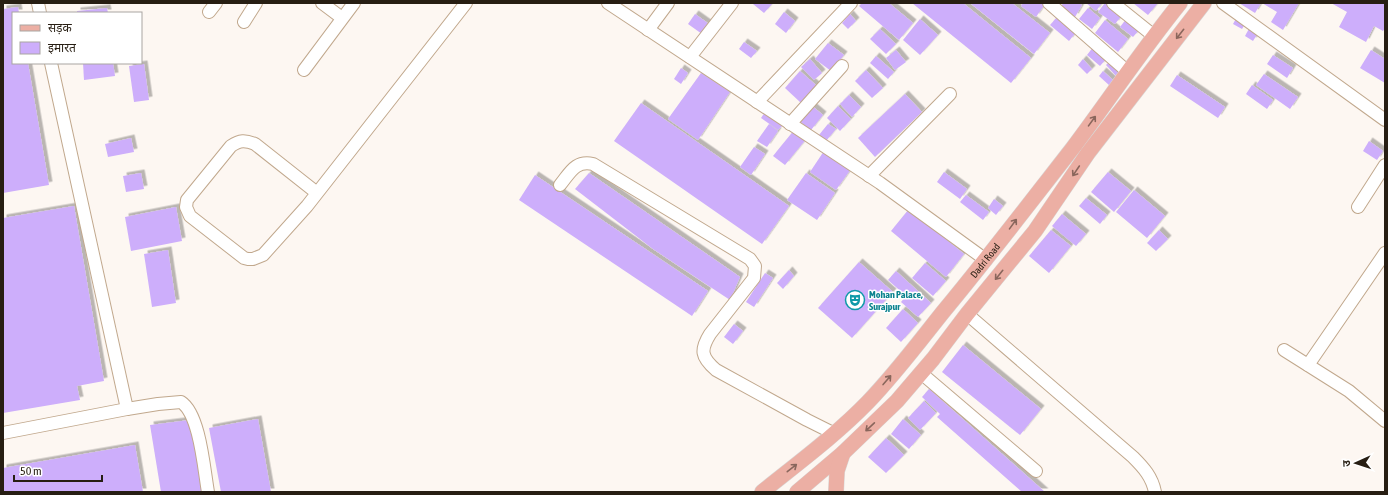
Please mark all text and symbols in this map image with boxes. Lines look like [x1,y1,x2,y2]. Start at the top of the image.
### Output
legend [12,12,142,64]
text: सड़क [48,21,73,35]
one-way arrow [1176,28,1184,39]
text: इमारत [48,41,77,55]
one-way arrow [1088,116,1096,127]
one-way arrow [1072,165,1080,176]
one-way arrow [1009,219,1017,230]
street label: Dadri Road [968,241,1002,280]
one-way arrow [995,270,1004,281]
theatre icon: Mohan Palace, Surajpur [844,289,866,311]
place label: Mohan Palace, Surajpur [869,289,923,312]
one-way arrow [883,375,892,385]
one-way arrow [864,423,875,432]
north arrow [1336,443,1376,483]
scale bar [14,457,102,483]
text: उ [1340,459,1352,467]
text: 50 m [20,464,42,478]
one-way arrow [787,464,798,472]

